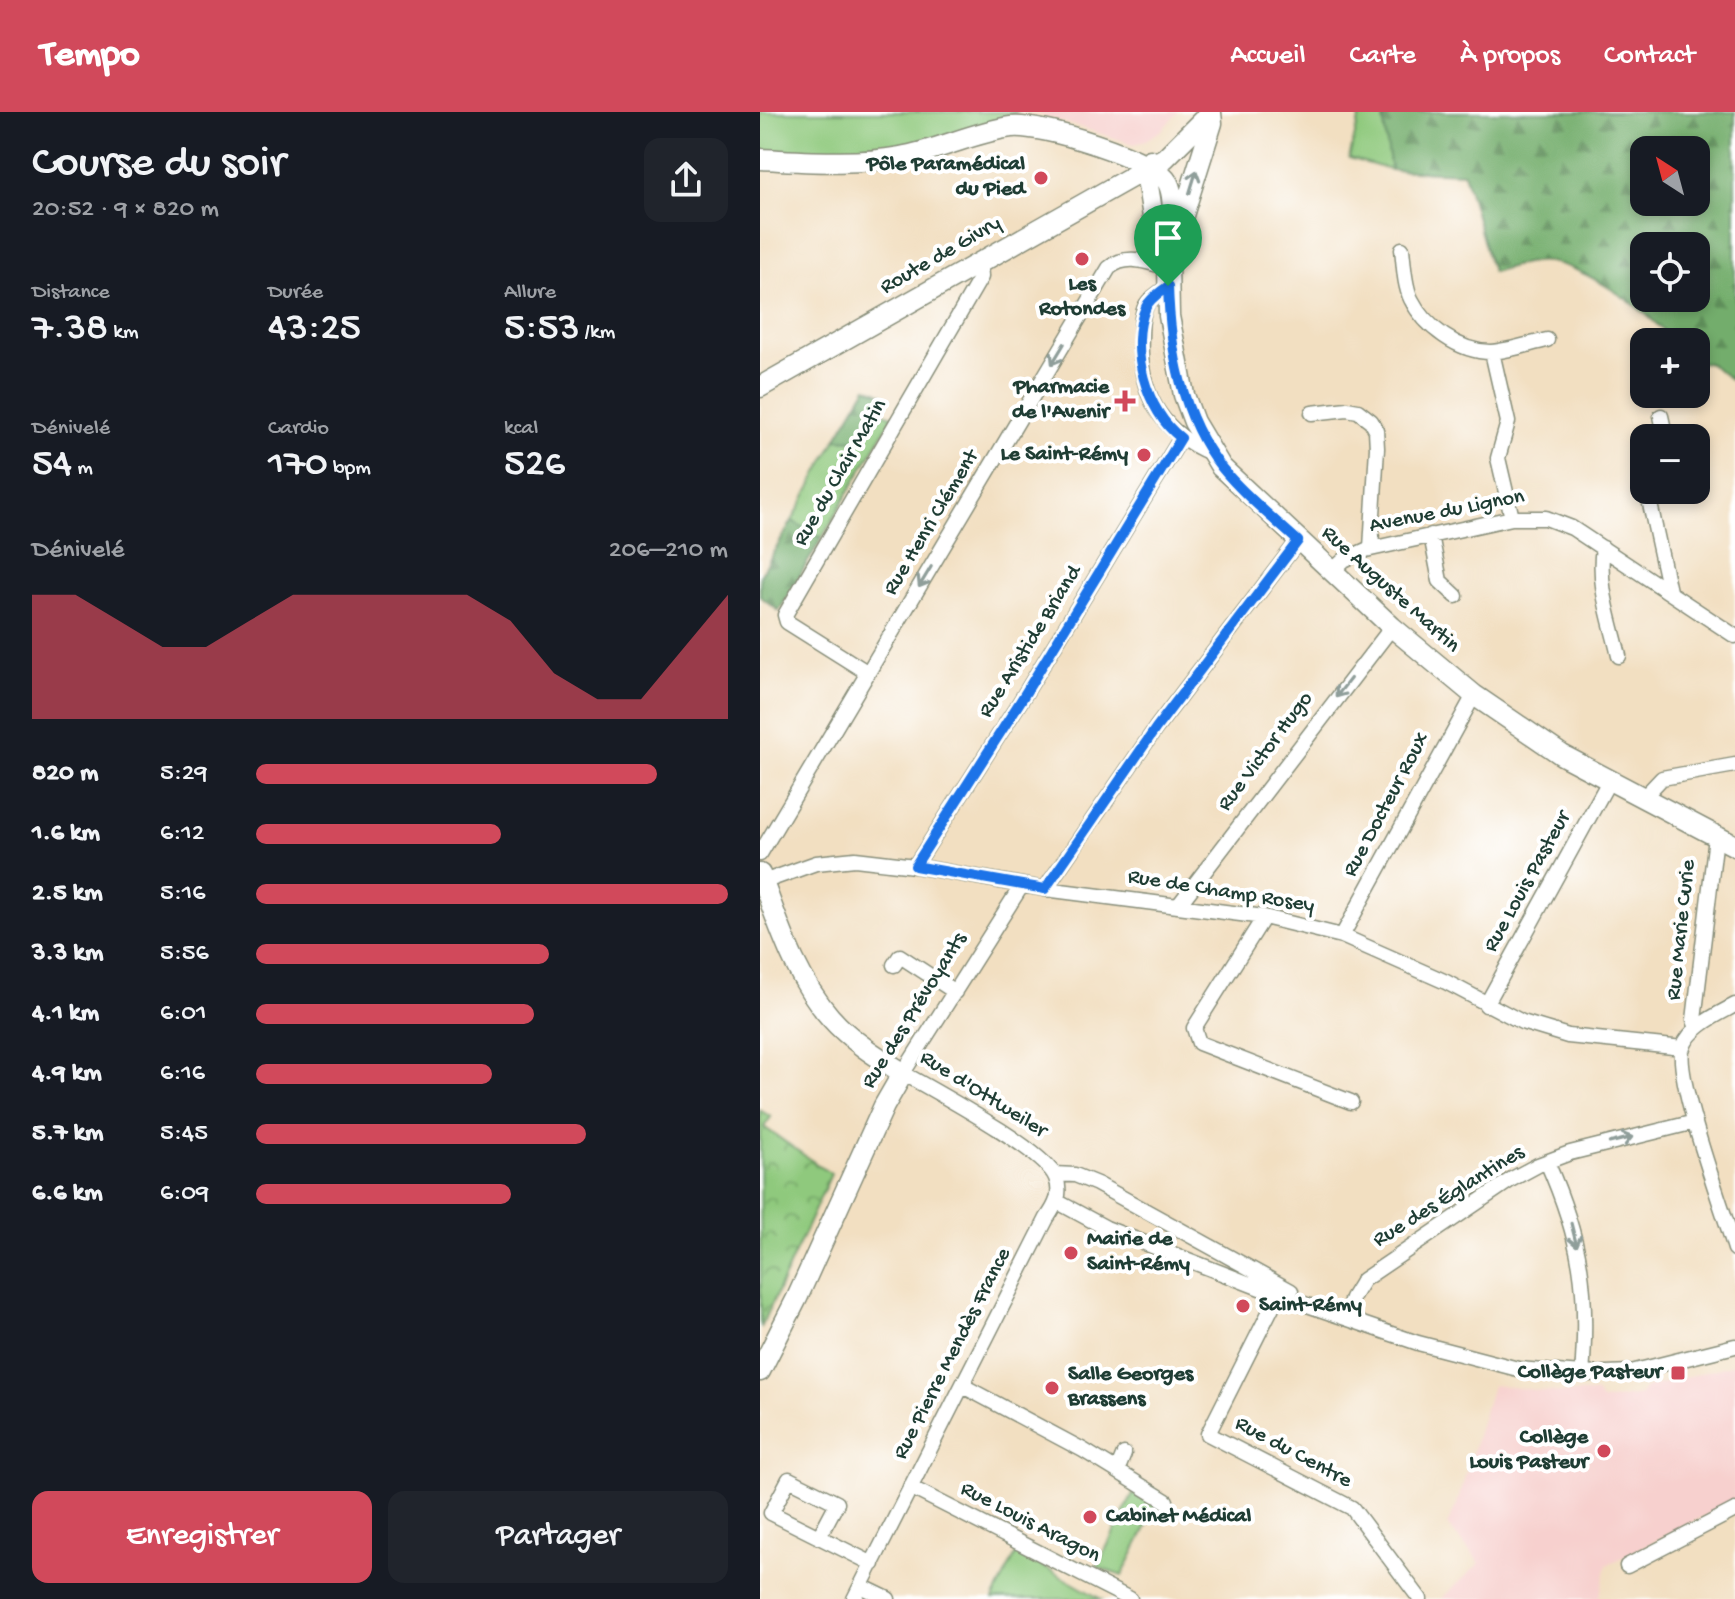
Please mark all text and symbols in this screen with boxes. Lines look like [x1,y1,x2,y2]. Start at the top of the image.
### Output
text: Tempo [40,34,140,78]
text: Accueil [1230,40,1306,73]
text: Carte [1350,40,1416,73]
text: À propos [1460,40,1560,73]
text: Contact [1604,40,1695,73]
north arrow [1630,136,1710,216]
map controls [1630,136,1710,504]
button: share [644,138,728,222]
text: Course du soir [32,139,285,191]
place label: Pôle Paramédical du Pied [866,152,1027,203]
marker: Pôle Paramédical du Pied [1032,169,1050,187]
one-way arrow [1186,170,1201,196]
text: 20:52 · 9 × 820 m [32,195,219,226]
pin [1134,204,1202,286]
street label: Route de Givry [876,211,1006,301]
icon: arrive [1146,216,1190,260]
button: locate [1630,232,1710,312]
marker: Les Rotondes [1073,250,1091,268]
place label: Les Rotondes [1038,272,1127,323]
text: Distance [32,280,110,306]
text: Durée [268,280,323,306]
text: Allure [504,280,556,306]
text: 7.38 [32,306,108,353]
text: 43:25 [268,306,361,353]
text: 5:53 [504,306,579,353]
text: km [108,320,139,346]
text: /km [579,320,615,346]
button: + [1630,328,1710,408]
one-way arrow [1050,342,1066,365]
place label: Pharmacie de l'Avenir [1012,375,1111,426]
marker: Pharmacie de l'Avenir [1116,392,1134,410]
street label: Rue du Clair Matin [788,394,894,551]
text: Dénivelé [32,416,110,442]
text: Cardio [268,416,329,442]
text: kcal [504,416,538,442]
button: − [1630,424,1710,504]
text: 54 [32,442,72,489]
text: 170 [268,442,328,489]
text: 526 [504,442,565,489]
place label: Le Saint-Rémy [1001,442,1128,468]
street label: Rue Henri Clément [878,444,987,600]
marker: Le Saint-Rémy [1135,446,1153,464]
text: m [72,456,93,482]
text: bpm [328,456,371,482]
street label: Avenue du Lignon [1367,484,1527,540]
street label: Rue Auguste Martin [1315,521,1465,659]
text: Dénivelé [32,536,124,567]
text: 206–210 m [609,536,728,567]
street label: Rue Aristide Briand [974,559,1089,723]
one-way arrow [917,565,933,588]
one-way arrow [1335,677,1352,698]
street label: Rue Victor Hugo [1213,687,1319,817]
street label: Rue Docteur Roux [1338,728,1436,882]
text: 820 m [32,759,98,790]
text: 5:29 [160,759,208,790]
street label: Rue Louis Pasteur [1479,805,1579,957]
text: 1.6 km [32,819,100,850]
text: 6:12 [160,819,205,850]
street label: Rue Marie Curie [1662,858,1702,1002]
street label: Rue de Champ Rosey [1126,864,1316,920]
text: 2.5 km [32,879,103,910]
text: 5:16 [160,879,206,910]
street label: Rue des Prévoyants [857,927,974,1094]
text: 3.3 km [32,939,103,970]
text: 5:56 [160,939,209,970]
text: 4.1 km [32,999,99,1030]
text: 6:01 [160,999,207,1030]
street label: Rue d'Ottweiler [915,1045,1053,1146]
text: 4.9 km [32,1059,102,1090]
text: 6:16 [160,1059,205,1090]
text: 5.7 km [32,1119,104,1150]
text: 5:45 [160,1119,208,1150]
one-way arrow [1607,1132,1633,1147]
street label: Rue des Églantines [1369,1140,1530,1254]
text: 6.6 km [32,1179,103,1210]
text: 6:09 [160,1179,209,1210]
one-way arrow [1567,1221,1582,1247]
place label: Mairie de Saint-Rémy [1087,1227,1190,1278]
street label: Rue Pierre Mendès France [888,1243,1018,1464]
marker: Mairie de Saint-Rémy [1062,1244,1080,1262]
place label: Saint-Rémy [1259,1293,1362,1319]
marker: Saint-Rémy [1234,1297,1252,1315]
place label: Collège Pasteur [1517,1360,1664,1386]
place label: Salle Georges Brassens [1067,1362,1195,1413]
marker: Collège Pasteur [1669,1364,1687,1382]
marker: Salle Georges Brassens [1043,1379,1061,1397]
street label: Rue du Centre [1230,1411,1356,1495]
place label: Collège Louis Pasteur [1469,1425,1590,1476]
marker: Collège Louis Pasteur [1595,1442,1613,1460]
street label: Rue Louis Aragon [956,1477,1105,1570]
button: Enregistrer [32,1491,372,1583]
button: Partager [388,1491,728,1583]
place label: Cabinet Médical [1105,1504,1251,1530]
marker: Cabinet Médical [1081,1508,1099,1526]

